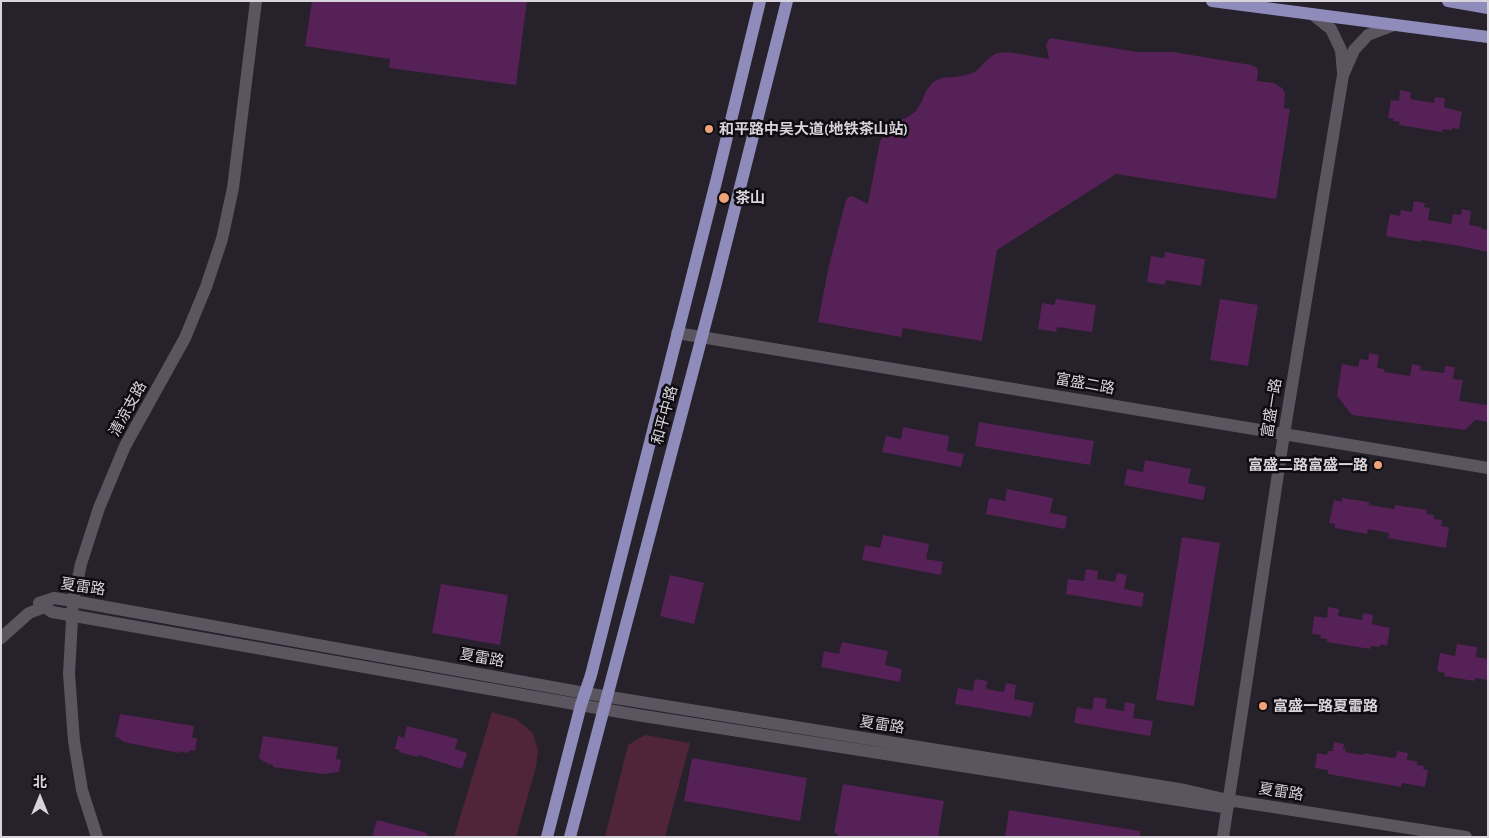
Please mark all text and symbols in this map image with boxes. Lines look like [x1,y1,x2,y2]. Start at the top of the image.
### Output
place label: 和平路中吴大道(地铁茶山站) [719,120,908,138]
marker: 和平路中吴大道(地铁茶山站) [703,123,715,135]
place label: 茶山 [735,189,765,207]
marker: 茶山 [717,191,731,205]
street label: 富盛二路 [1054,370,1116,398]
street label: 富盛一路 [1258,377,1286,439]
street label: 清凉支路 [106,378,150,440]
street label: 和平中路 [649,384,681,446]
place label: 富盛二路富盛一路 [1248,456,1368,474]
marker: 富盛二路富盛一路 [1372,459,1384,471]
street label: 夏雷路 [59,575,107,599]
street label: 夏雷路 [458,645,506,671]
place label: 富盛一路夏雷路 [1273,697,1378,715]
marker: 富盛一路夏雷路 [1257,700,1269,712]
street label: 夏雷路 [858,713,906,737]
north arrow [15,773,65,823]
text: 北 [33,776,47,790]
street label: 夏雷路 [1257,780,1305,804]

